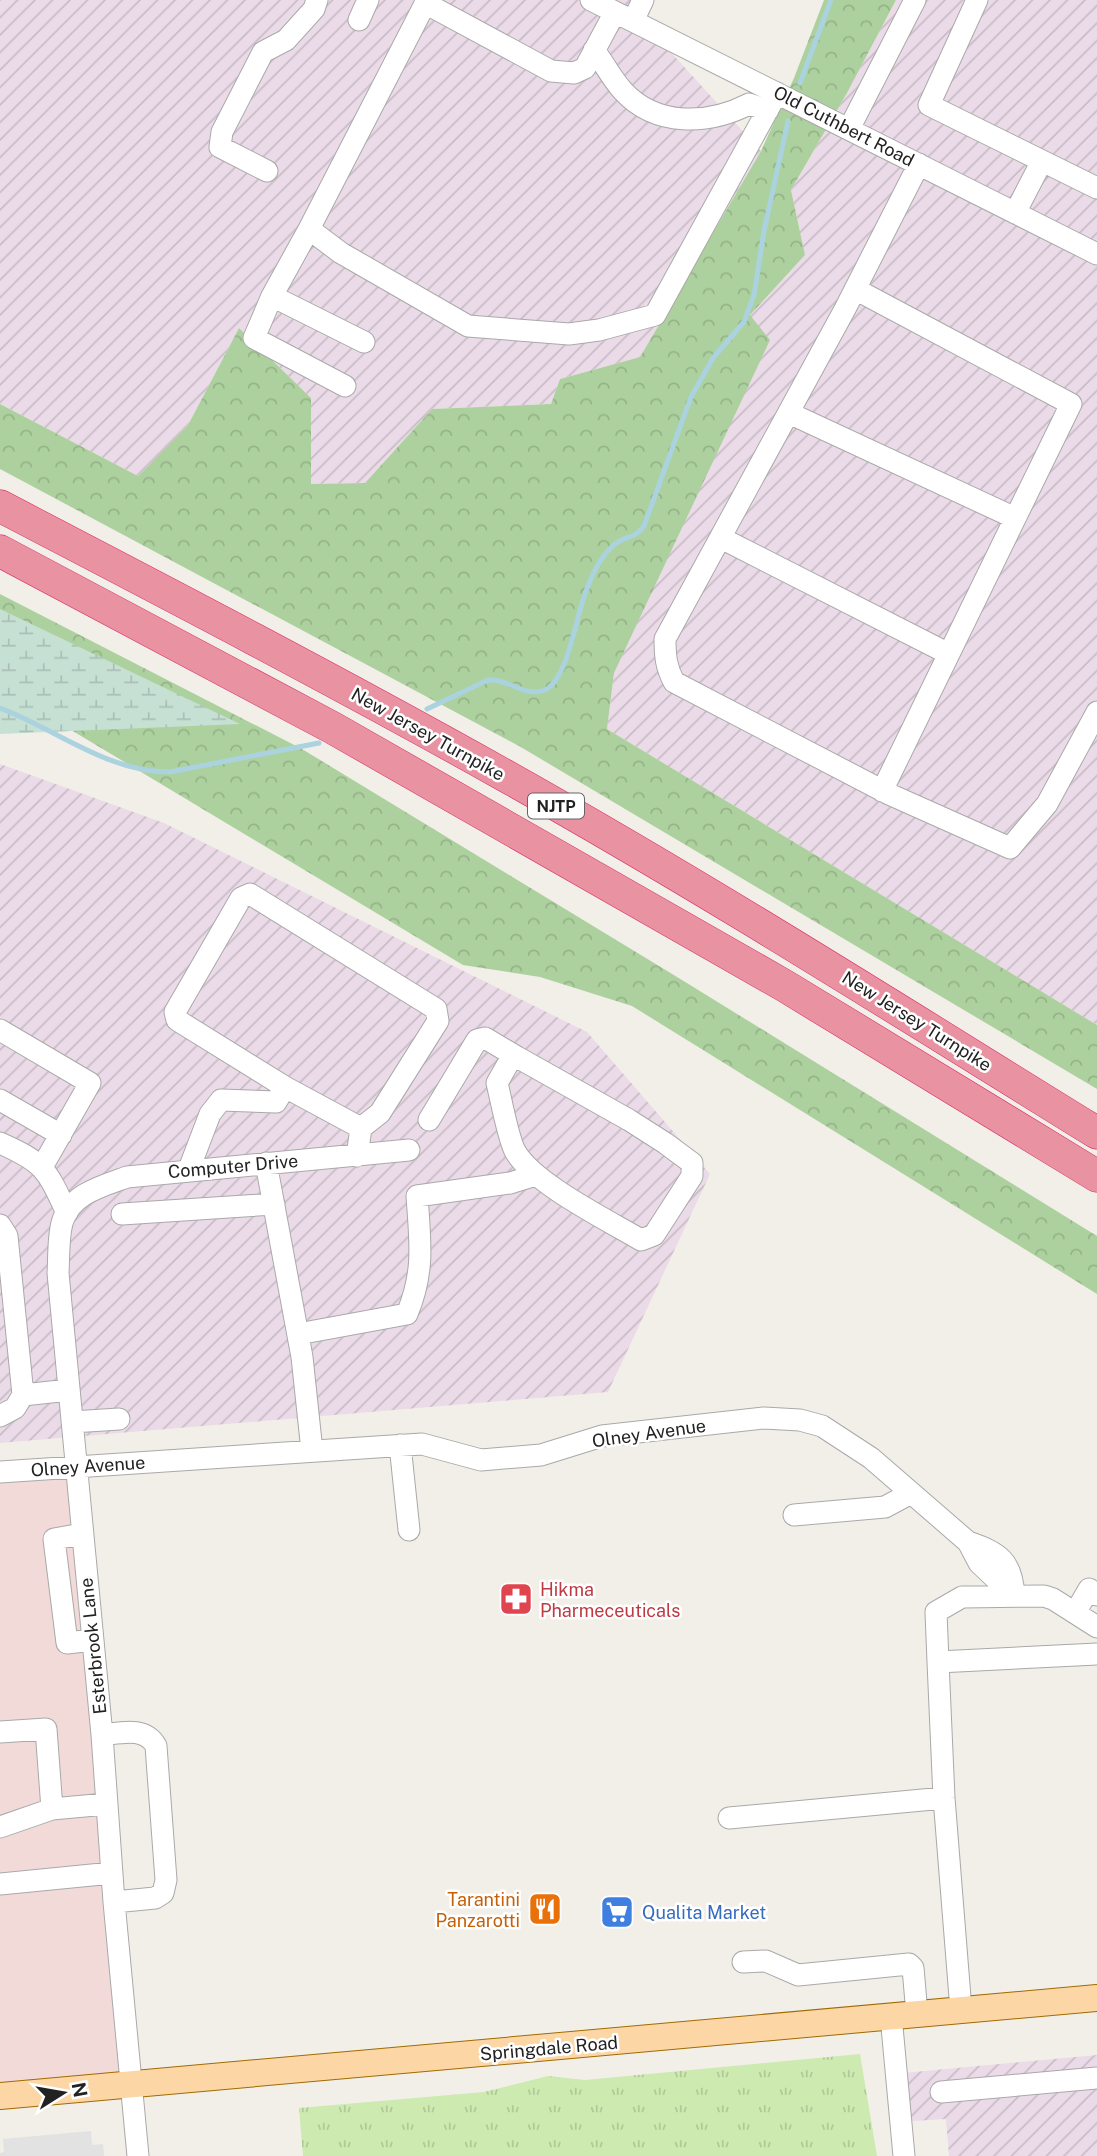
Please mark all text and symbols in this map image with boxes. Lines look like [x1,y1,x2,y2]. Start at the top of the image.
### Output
street label: Old Cuthbert Road [770,81,918,171]
street label: New Jersey Turnpike [348,683,508,785]
road number: NJTP [528,793,584,818]
street label: New Jersey Turnpike [838,967,996,1075]
street label: Computer Drive [167,1150,299,1182]
street label: Olney Avenue [591,1415,707,1451]
street label: Olney Avenue [30,1452,146,1480]
street label: Esterbrook Lane [75,1577,111,1715]
place label: Hikma Pharmeceuticals [540,1579,680,1621]
pharmacy icon: Hikma Pharmeceuticals [497,1580,535,1618]
place label: Tarantini Panzarotti [435,1889,520,1931]
restaurant icon: Tarantini Panzarotti [526,1890,564,1928]
supermarket icon: Qualita Market [598,1893,636,1931]
place label: Qualita Market [642,1902,766,1923]
street label: Springdale Road [479,2032,619,2064]
north arrow [28,2058,98,2128]
text: N [67,2080,92,2099]

